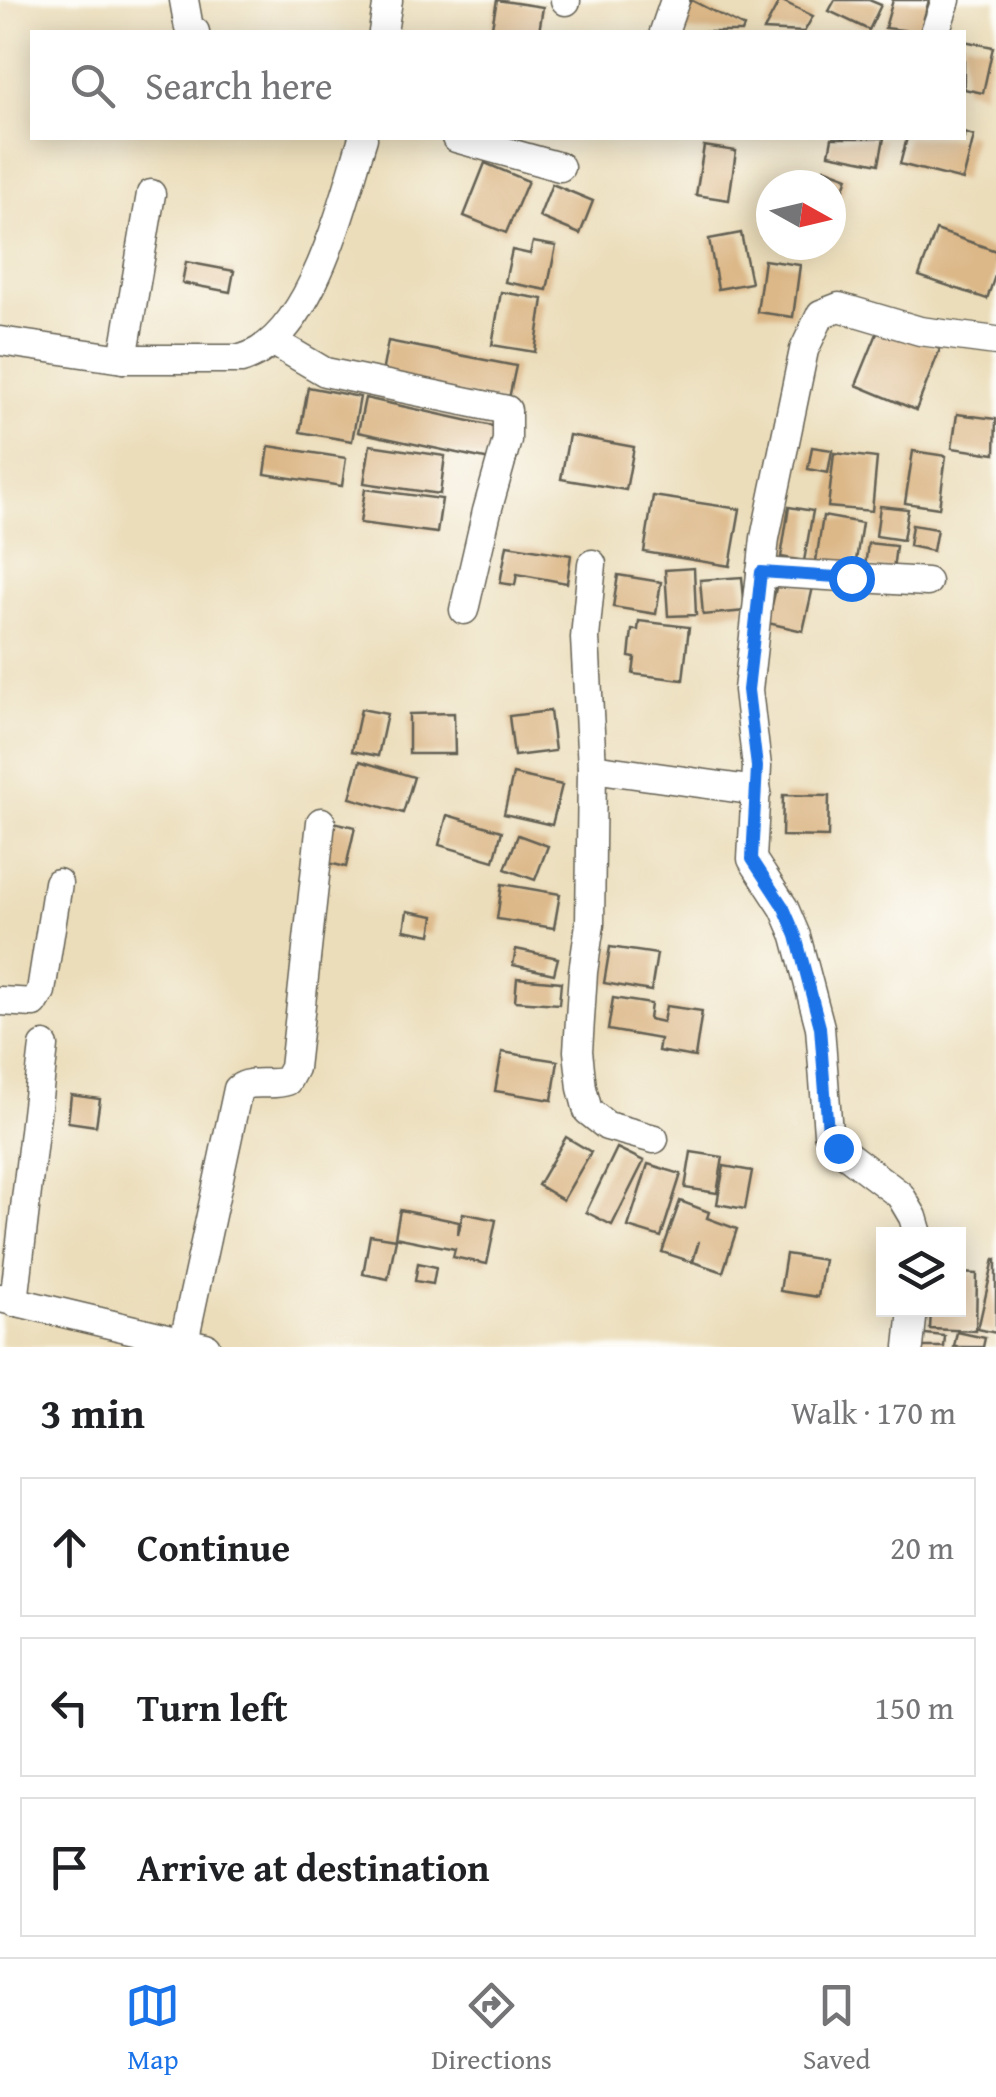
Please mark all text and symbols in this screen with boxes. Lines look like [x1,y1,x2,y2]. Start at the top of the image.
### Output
search box [30,30,966,140]
text: Search here [145,57,333,113]
icon: search [65,58,120,113]
north arrow [756,170,846,260]
route start [829,556,875,602]
route end [816,1126,862,1172]
map controls [876,1227,966,1317]
button: layers [876,1227,966,1317]
text: 3 min [40,1382,145,1443]
text: Walk · 170 m [791,1389,956,1436]
text: Continue [137,1519,290,1575]
icon: ahead [42,1520,97,1575]
text: 20 m [890,1524,954,1571]
text: Turn left [137,1679,288,1735]
icon: left [42,1680,97,1735]
text: 150 m [875,1684,954,1731]
text: Arrive at destination [137,1839,490,1895]
icon: arrive [42,1840,97,1895]
tab: Map [125,1978,180,2079]
tab: Directions [431,1978,552,2079]
tab: Saved [803,1978,871,2079]

